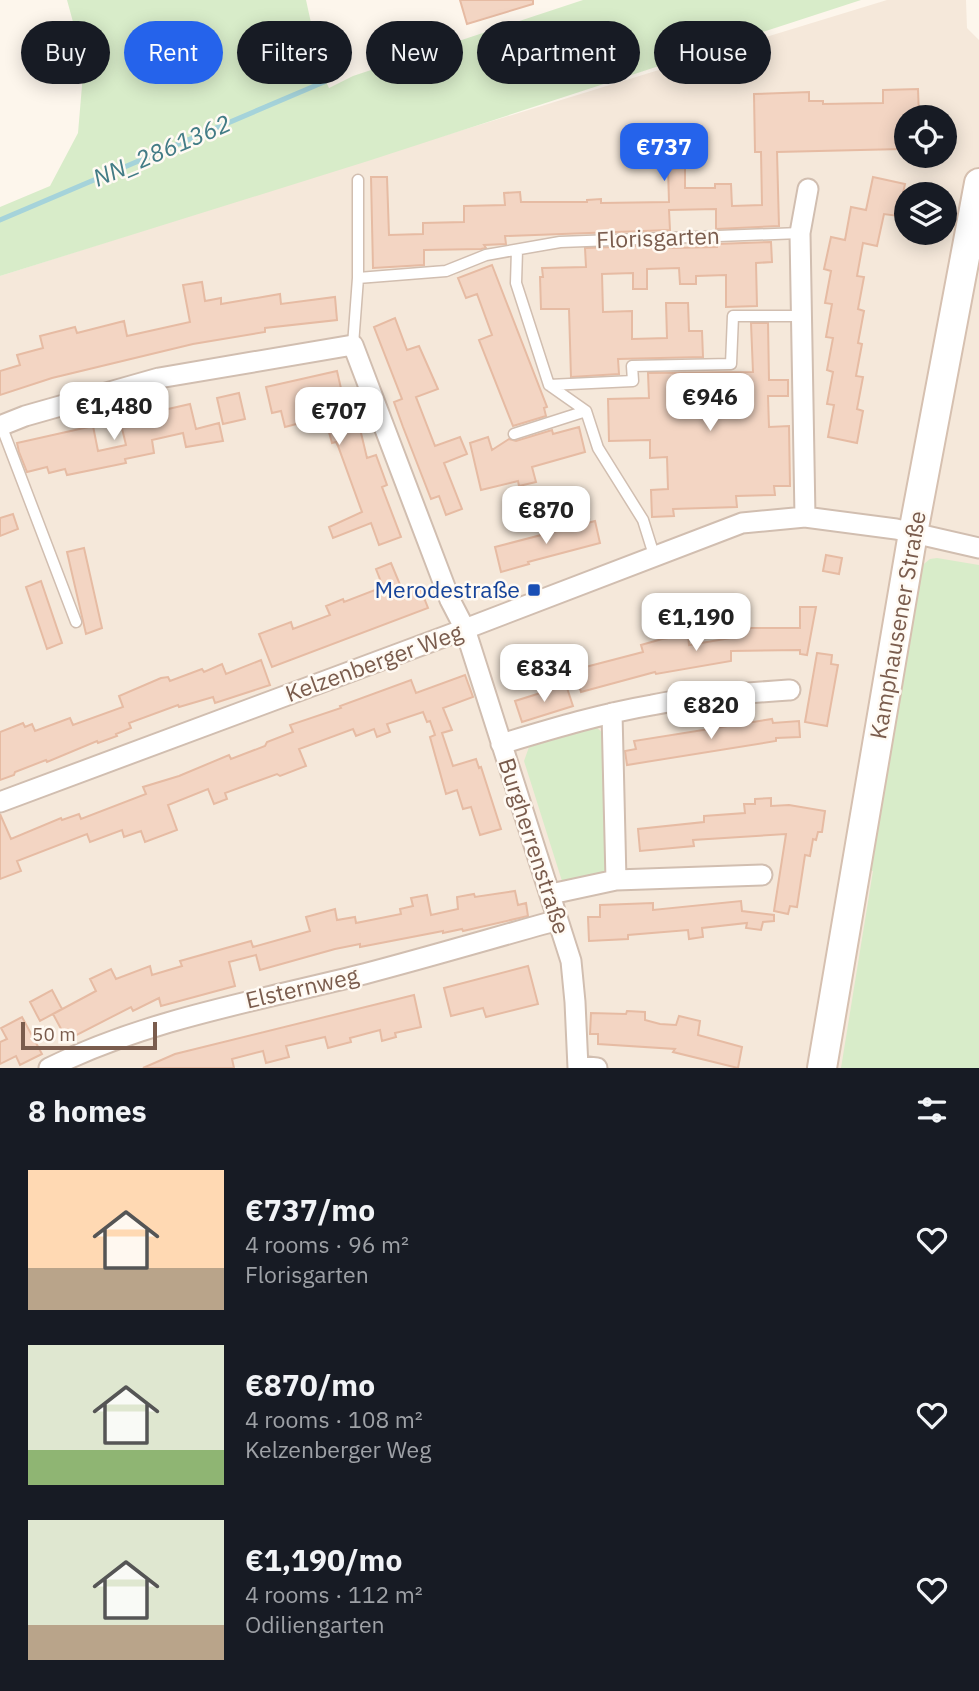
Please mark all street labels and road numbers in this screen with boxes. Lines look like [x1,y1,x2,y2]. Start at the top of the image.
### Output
street label: Florisgarten [596,220,720,254]
street label: Kamphausener Straße [862,508,932,741]
street label: Kelzenberger Weg [281,616,466,708]
street label: Burgherrenstraße [492,754,578,938]
street label: Elsternweg [242,959,361,1015]

